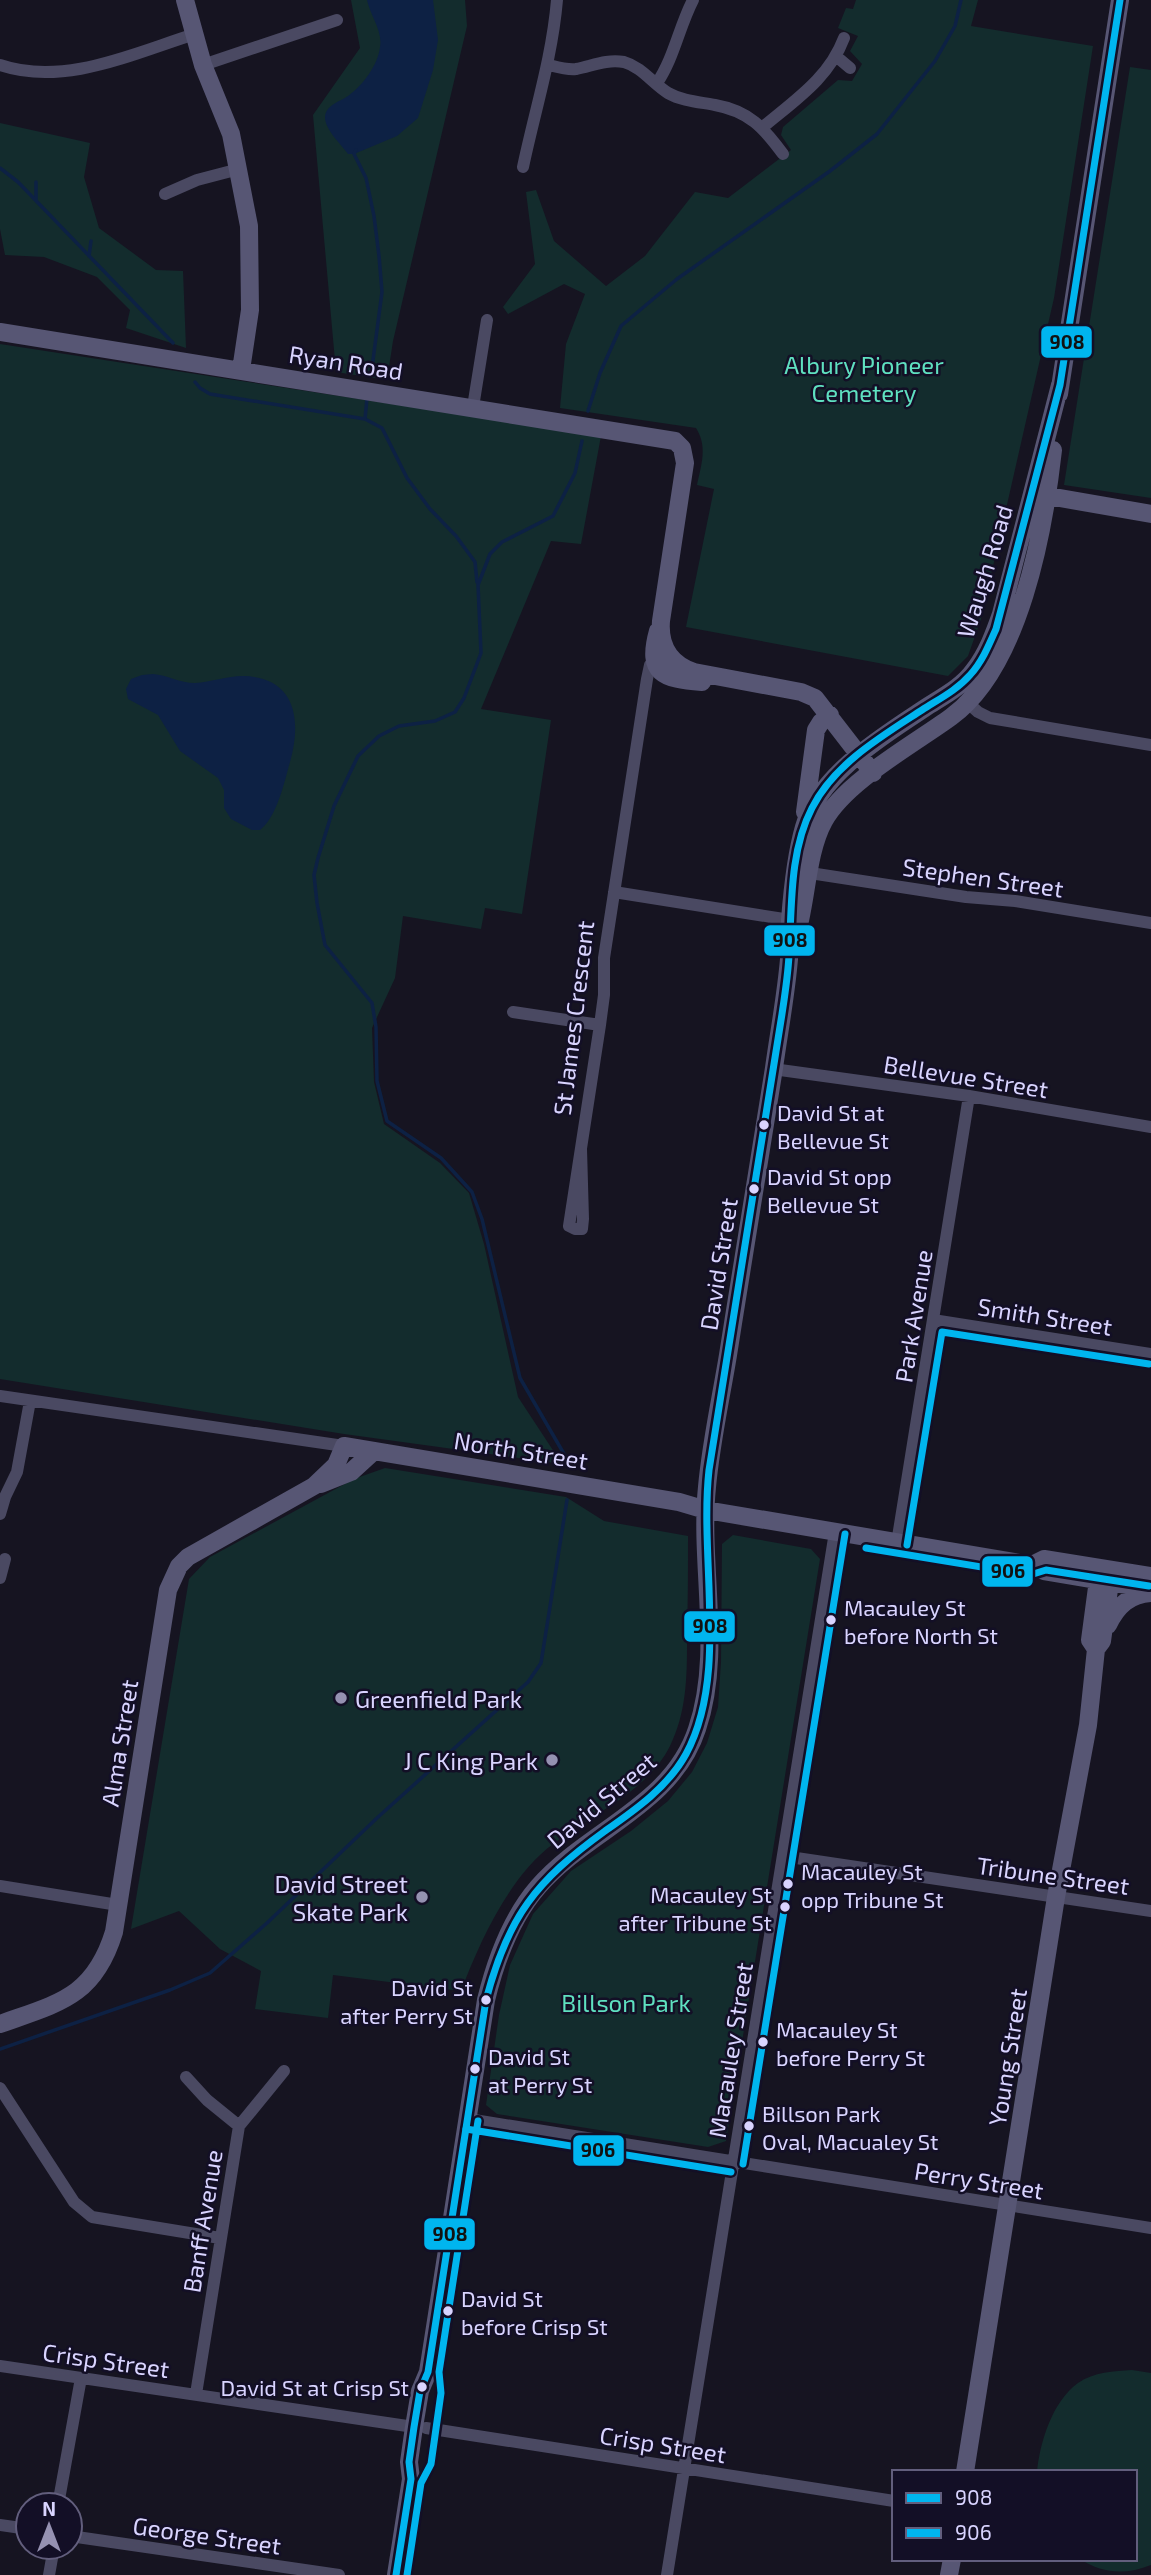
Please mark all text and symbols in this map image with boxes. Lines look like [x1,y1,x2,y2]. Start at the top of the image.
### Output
line badge: 908 [1040,325,1093,359]
text: 908 [1049,330,1085,353]
street label: Ryan Road [287,339,405,385]
park label: Albury Pioneer Cemetery [784,350,944,407]
street label: Waugh Road [950,501,1018,641]
street label: Stephen Street [901,851,1065,903]
street label: St James Crescent [547,919,599,1117]
line badge: 908 [763,924,816,957]
text: 908 [772,928,808,951]
street label: Bellevue Street [882,1049,1050,1103]
place label: David St at Bellevue St [777,1099,889,1153]
marker: David St at Bellevue St [757,1118,771,1132]
place label: David St opp Bellevue St [767,1163,892,1217]
marker: David St opp Bellevue St [747,1182,761,1196]
street label: David Street [693,1196,743,1332]
street label: Park Avenue [888,1248,938,1384]
street label: Smith Street [976,1291,1114,1341]
street label: North Street [452,1425,590,1475]
line badge: 906 [981,1555,1034,1588]
text: 906 [991,1559,1025,1582]
place label: Macauley St before North St [844,1594,998,1648]
line badge: 908 [683,1610,736,1643]
marker: Macauley St before North St [824,1613,838,1627]
text: 908 [692,1614,728,1637]
street label: Alma Street [95,1677,143,1809]
place label: Greenfield Park [355,1684,522,1713]
marker: Greenfield Park [333,1690,349,1706]
place label: J C King Park [404,1746,538,1775]
street label: David Street [541,1746,661,1854]
marker: J C King Park [544,1752,560,1768]
street label: Tribune Street [975,1850,1131,1900]
place label: Macauley St opp Tribune St [801,1858,944,1912]
place label: David Street Skate Park [274,1869,408,1926]
marker: Macauley St opp Tribune St [781,1877,795,1891]
place label: Macauley St after Tribune St [618,1881,772,1935]
marker: David Street Skate Park [414,1889,430,1905]
marker: Macauley St after Tribune St [778,1900,792,1914]
street label: Macauley Street [702,1960,758,2140]
place label: David St after Perry St [340,1974,473,2028]
street label: Young Street [982,1986,1032,2128]
park label: Billson Park [561,1988,691,2017]
marker: David St after Perry St [479,1993,493,2007]
place label: Macauley St before Perry St [776,2016,925,2070]
marker: Macauley St before Perry St [756,2035,770,2049]
place label: David St at Perry St [488,2043,592,2097]
marker: David St at Perry St [468,2062,482,2076]
place label: Billson Park Oval, Macualey St [762,2100,938,2154]
marker: Billson Park Oval, Macualey St [742,2119,756,2133]
line badge: 906 [572,2134,625,2167]
text: 906 [581,2138,615,2161]
street label: Banff Avenue [176,2147,228,2295]
street label: Perry Street [912,2155,1046,2205]
line badge: 908 [423,2217,476,2251]
text: 908 [432,2222,468,2245]
place label: David St before Crisp St [461,2285,608,2339]
marker: David St before Crisp St [441,2304,455,2318]
street label: Crisp Street [41,2337,171,2383]
place label: David St at Crisp St [221,2374,409,2400]
marker: David St at Crisp St [415,2380,429,2394]
street label: Crisp Street [598,2420,728,2468]
legend [892,2470,1137,2561]
text: 908 [955,2484,992,2509]
north arrow [14,2491,84,2561]
text: N [42,2497,56,2520]
street label: George Street [131,2510,283,2560]
text: 906 [955,2519,992,2544]

